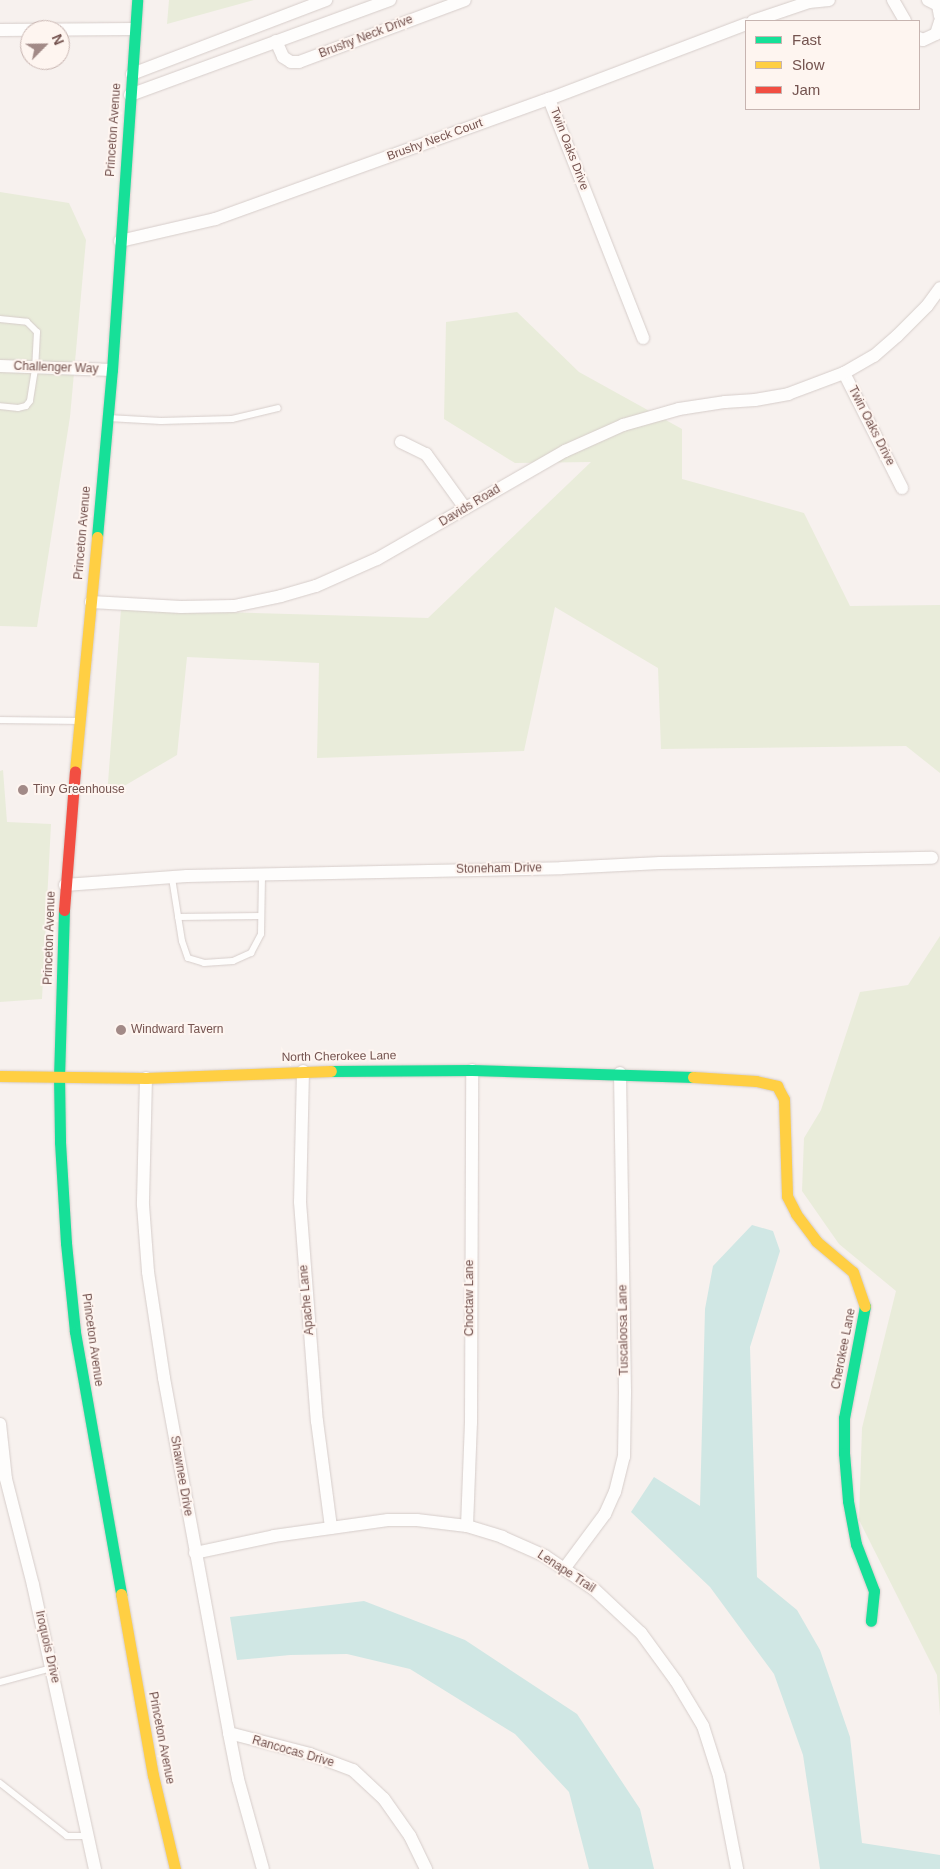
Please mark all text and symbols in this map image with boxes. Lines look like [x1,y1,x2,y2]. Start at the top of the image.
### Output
street label: Brushy Neck Drive [317,12,415,62]
north arrow [20,20,70,70]
legend [745,20,920,110]
text: Fast [792,31,821,48]
text: N [49,32,67,47]
text: Slow [792,56,825,73]
text: Jam [792,81,820,98]
street label: Princeton Avenue [104,82,124,178]
street label: Twin Oaks Drive [547,106,591,192]
street label: Brushy Neck Court [385,116,485,164]
street label: Challenger Way [13,359,99,377]
street label: Twin Oaks Drive [845,384,897,468]
street label: Davids Road [437,482,503,530]
street label: Princeton Avenue [72,485,94,581]
place label: Tiny Greenhouse [33,783,125,797]
marker: Tiny Greenhouse [17,784,29,796]
street label: Stoneham Drive [456,861,542,877]
street label: Princeton Avenue [41,891,59,985]
place label: Windward Tavern [131,1023,224,1037]
marker: Windward Tavern [115,1024,127,1036]
street label: North Cherokee Lane [282,1049,396,1065]
street label: Choctaw Lane [463,1260,477,1336]
street label: Apache Lane [297,1264,317,1336]
street label: Tuscaloosa Lane [616,1284,632,1376]
street label: Princeton Avenue [78,1292,106,1388]
street label: Cherokee Lane [829,1307,859,1391]
street label: Shawnee Drive [167,1435,195,1517]
street label: Lenape Trail [534,1548,598,1596]
street label: Iroquois Drive [32,1609,62,1685]
street label: Princeton Avenue [145,1690,177,1786]
street label: Rancocas Drive [250,1733,336,1771]

